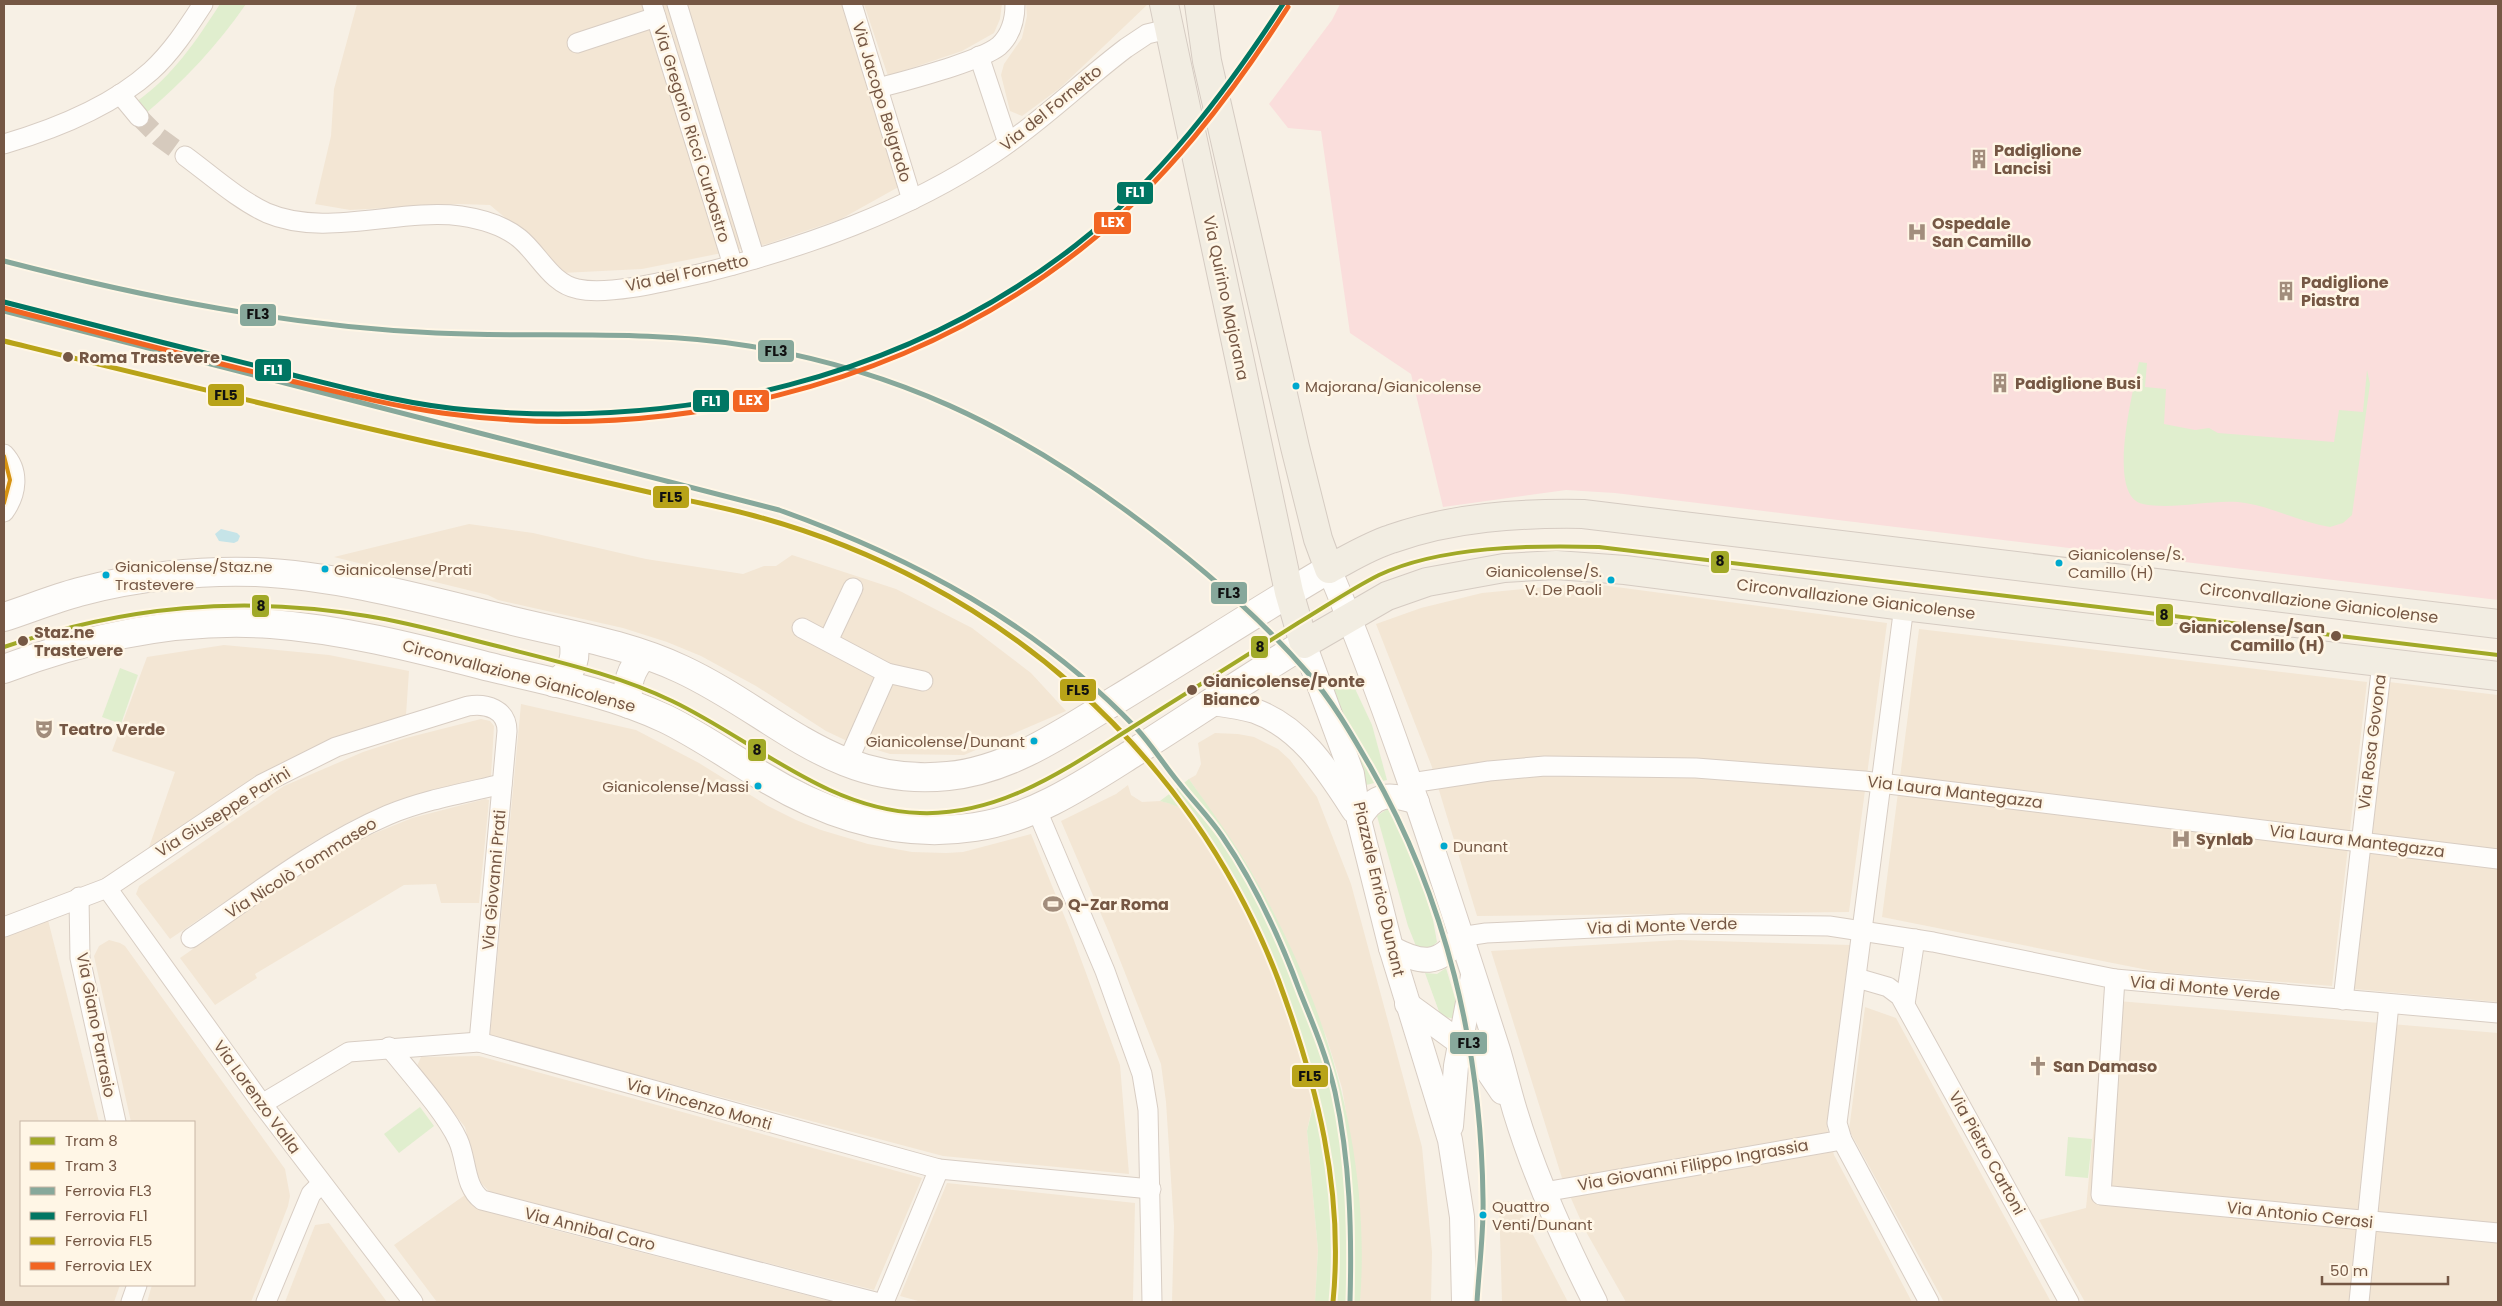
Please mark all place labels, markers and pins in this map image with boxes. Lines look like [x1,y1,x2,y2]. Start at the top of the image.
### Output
place label: Padiglione Lancisi [1994,139,2082,180]
building icon: Padiglione Lancisi [1968,148,1990,170]
place label: Ospedale San Camillo [1932,212,2031,253]
hospital icon: Ospedale San Camillo [1906,221,1928,243]
place label: Padiglione Piastra [2301,271,2389,312]
building icon: Padiglione Piastra [2275,280,2297,302]
place label: Roma Trastevere [79,346,220,369]
marker: Roma Trastevere [61,350,75,364]
building icon: Padiglione Busi [1989,372,2011,394]
place label: Padiglione Busi [2015,372,2141,395]
place label: Majorana/Gianicolense [1305,376,1481,397]
marker: Majorana/Gianicolense [1291,381,1301,391]
place label: Gianicolense/S. Camillo (H) [2068,544,2184,583]
place label: Gianicolense/Staz.ne Trastevere [115,556,273,595]
marker: Gianicolense/S. Camillo (H) [2054,558,2064,568]
place label: Gianicolense/Prati [334,559,472,580]
place label: Gianicolense/S. V. De Paoli [1486,561,1602,600]
marker: Gianicolense/Prati [320,564,330,574]
marker: Gianicolense/Staz.ne Trastevere [101,570,111,580]
marker: Gianicolense/S. V. De Paoli [1606,575,1616,585]
place label: Gianicolense/San Camillo (H) [2179,616,2325,657]
place label: Staz.ne Trastevere [34,621,123,662]
marker: Gianicolense/San Camillo (H) [2329,629,2343,643]
marker: Staz.ne Trastevere [16,634,30,648]
place label: Gianicolense/Ponte Bianco [1203,670,1365,711]
marker: Gianicolense/Ponte Bianco [1185,683,1199,697]
theatre icon: Teatro Verde [33,718,55,740]
place label: Teatro Verde [59,718,165,741]
place label: Gianicolense/Dunant [866,731,1025,752]
marker: Gianicolense/Dunant [1029,736,1039,746]
place label: Gianicolense/Massi [602,776,749,797]
marker: Gianicolense/Massi [753,781,763,791]
hospital icon: Synlab [2170,828,2192,850]
place label: Synlab [2196,828,2253,851]
place label: Dunant [1453,836,1508,857]
marker: Dunant [1439,841,1449,851]
sports icon: Q-Zar Roma [1042,893,1064,915]
place label: Q-Zar Roma [1068,893,1169,916]
church icon: San Damaso [2027,1055,2049,1077]
place label: San Damaso [2053,1055,2157,1078]
place label: Quattro Venti/Dunant [1492,1196,1592,1235]
marker: Quattro Venti/Dunant [1478,1210,1488,1220]

